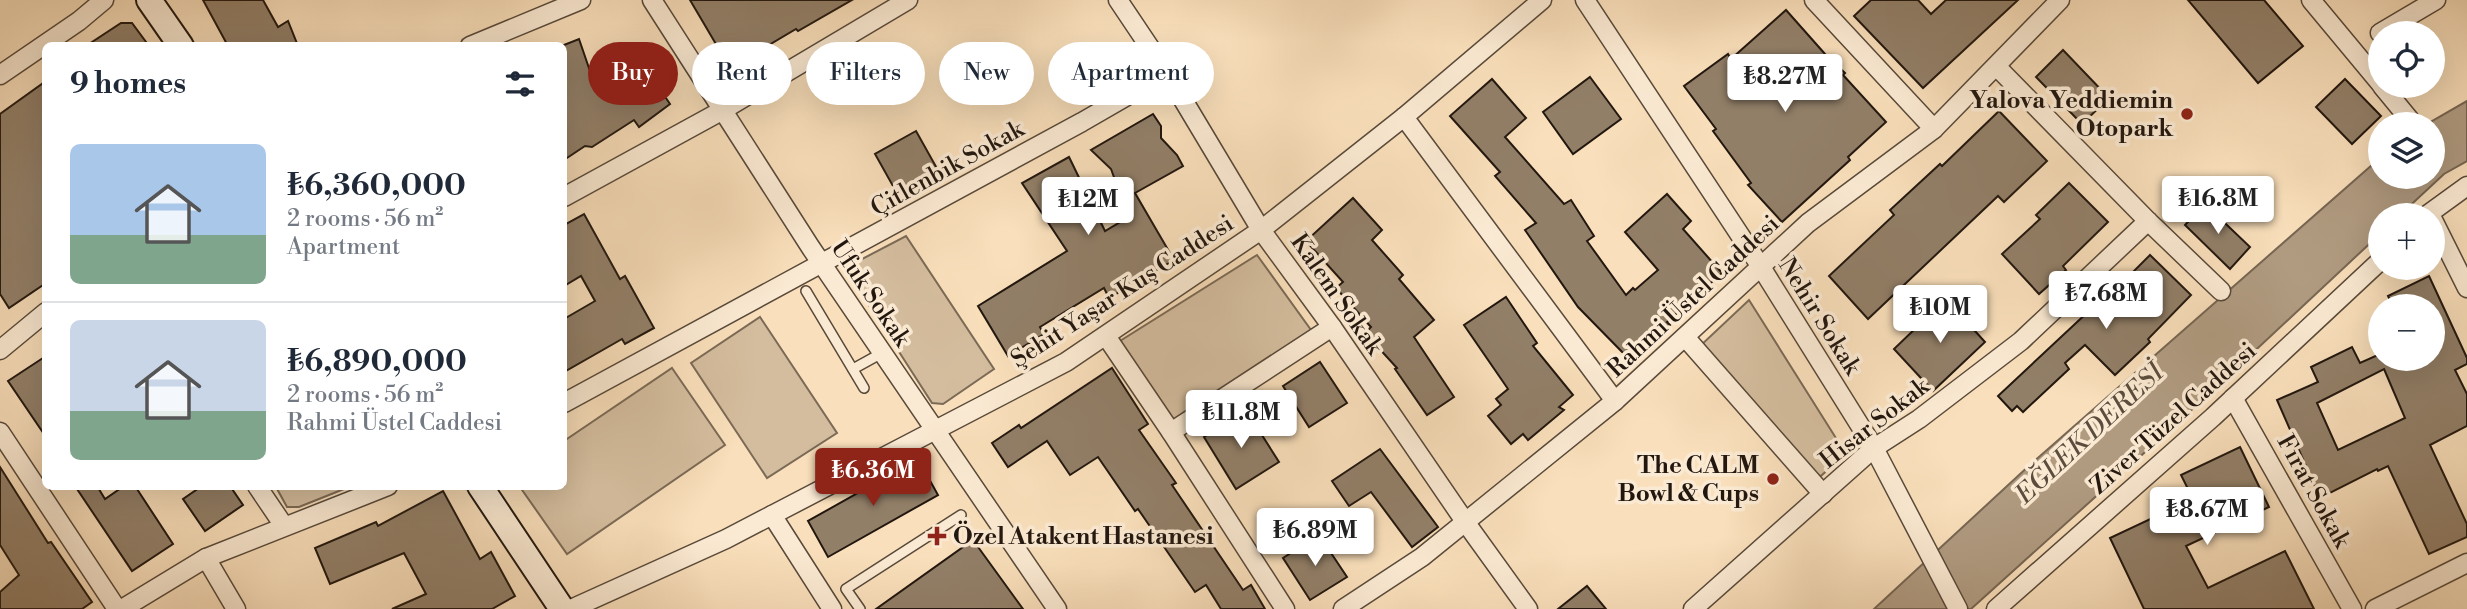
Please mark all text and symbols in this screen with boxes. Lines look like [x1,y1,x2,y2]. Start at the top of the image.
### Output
map controls [2368,21,2445,371]
button: locate [2368,21,2445,98]
chip: Buy [588,42,678,105]
chip: Rent [692,42,792,105]
chip: Filters [806,42,925,105]
chip: New [939,42,1034,105]
chip: Apartment [1048,42,1214,105]
pin: ₺8.27M [1728,54,1842,114]
text: ₺8.27M [1743,63,1827,91]
text: 9 homes [70,65,186,103]
icon: filters [501,65,539,103]
place label: Yalova Yeddiemin Otopark [1969,86,2174,144]
marker: Yalova Yeddiemin Otopark [2179,106,2195,122]
button: layers [2368,112,2445,189]
street label: Çitlenbik Sokak [866,114,1031,223]
text: ₺6,360,000 [287,167,466,205]
icon: home [126,172,210,256]
pin: ₺16.8M [2161,176,2275,236]
pin: ₺12M [1047,177,1129,237]
text: ₺16.8M [2178,185,2258,213]
text: ₺12M [1058,186,1118,214]
button: + [2368,203,2445,280]
text: 2 rooms · 56 m² [287,205,443,233]
street label: Rahmi Üstel Caddesi [1601,208,1786,384]
street label: Şehit Yaşar Kuş Caddesi [1006,209,1240,375]
street label: Kalem Sokak [1283,228,1390,362]
text: Apartment [287,233,400,261]
street label: Ufuk Sokak [824,234,918,354]
street label: Nehir Sokak [1771,252,1868,382]
pin: ₺7.68M [2049,272,2163,331]
text: ₺7.68M [2065,280,2147,308]
pin: ₺10M [1899,286,1981,345]
text: ₺10M [1909,294,1971,322]
button: − [2368,294,2445,371]
street label: Ziver Tüzel Caddesi [2084,336,2263,501]
text: ₺6,890,000 [287,343,467,381]
icon: home [126,348,210,432]
water label: EĞLEK DERESİ [2007,354,2172,511]
street label: Hisar Sokak [1814,371,1936,476]
text: 2 rooms · 56 m² [287,381,443,409]
pin: ₺11.8M [1184,391,1298,450]
text: ₺11.8M [1202,399,1280,427]
text: Rahmi Üstel Caddesi [287,409,502,437]
street label: Fırat Sokak [2270,430,2357,555]
pin: ₺6.36M [816,448,930,508]
place label: The CALM Bowl & Cups [1618,451,1759,509]
text: ₺6.36M [831,457,915,485]
marker: The CALM Bowl & Cups [1765,471,1781,487]
pin: ₺8.67M [2150,488,2264,547]
text: ₺8.67M [2166,496,2248,524]
pin: ₺6.89M [1258,508,1372,568]
text: ₺6.89M [1273,517,1357,545]
place label: Özel Atakent Hastanesi [953,520,1214,552]
marker: Özel Atakent Hastanesi [927,526,947,546]

